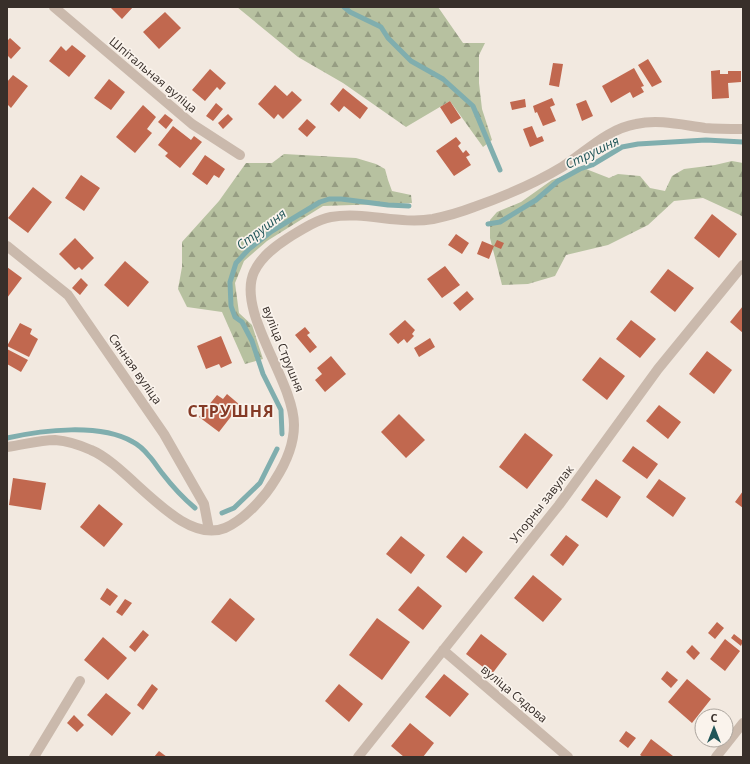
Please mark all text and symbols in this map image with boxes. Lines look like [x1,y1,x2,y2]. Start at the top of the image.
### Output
street label: Шпітальная вуліца [106,33,201,117]
water label: Струшня [562,131,622,173]
water label: Струшня [232,204,290,254]
street label: вуліца Струшня [258,303,308,394]
street label: Сянная вуліца [105,330,166,408]
district label: СТРУШНЯ [187,400,275,422]
street label: Упорны завулак [506,461,578,546]
street label: вуліца Сядова [477,661,551,726]
north arrow [694,708,734,748]
text: С [710,710,718,725]

